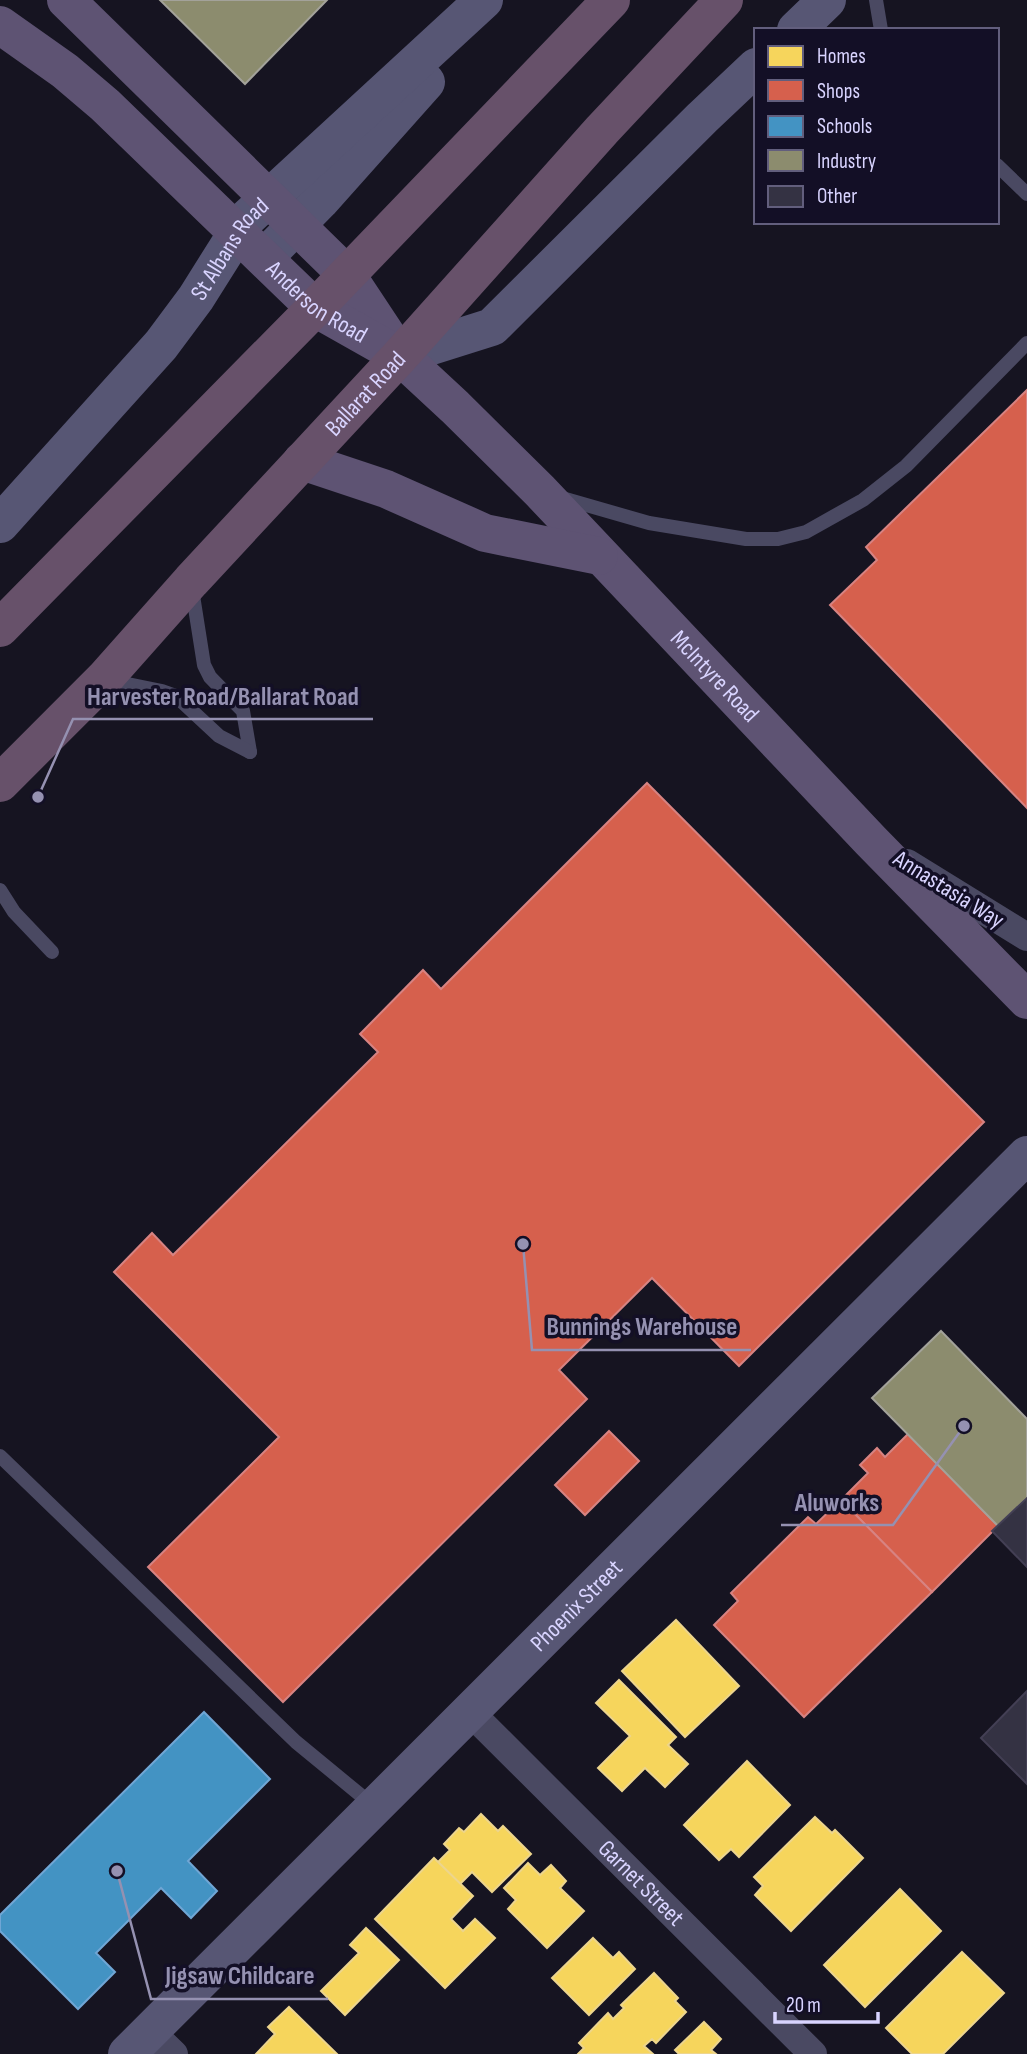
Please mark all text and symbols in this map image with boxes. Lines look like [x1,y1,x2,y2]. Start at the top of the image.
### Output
legend [754,28,999,224]
text: Homes [817,44,866,69]
text: Shops [817,79,860,104]
text: Schools [817,114,872,139]
text: Industry [817,149,876,174]
text: Other [817,184,857,209]
street label: St Albans Road [184,192,275,306]
street label: Anderson Road [259,254,372,349]
street label: Ballarat Road [319,345,412,442]
street label: McIntyre Road [664,624,765,728]
callout: Harvester Road/Ballarat Road [73,672,373,719]
text: Harvester Road/Ballarat Road [87,682,359,713]
street label: Annastasia Way [887,843,1009,935]
callout: Bunnings Warehouse [532,1303,751,1350]
text: Bunnings Warehouse [547,1312,737,1343]
callout: Aluworks [781,1478,893,1525]
text: Aluworks [794,1488,879,1519]
street label: Phoenix Street [525,1554,629,1658]
street label: Garnet Street [592,1834,690,1932]
callout: Jigsaw Childcare [151,1952,328,1999]
text: Jigsaw Childcare [164,1961,315,1992]
scale bar [775,1980,878,2024]
text: 20 m [786,1993,821,2018]

